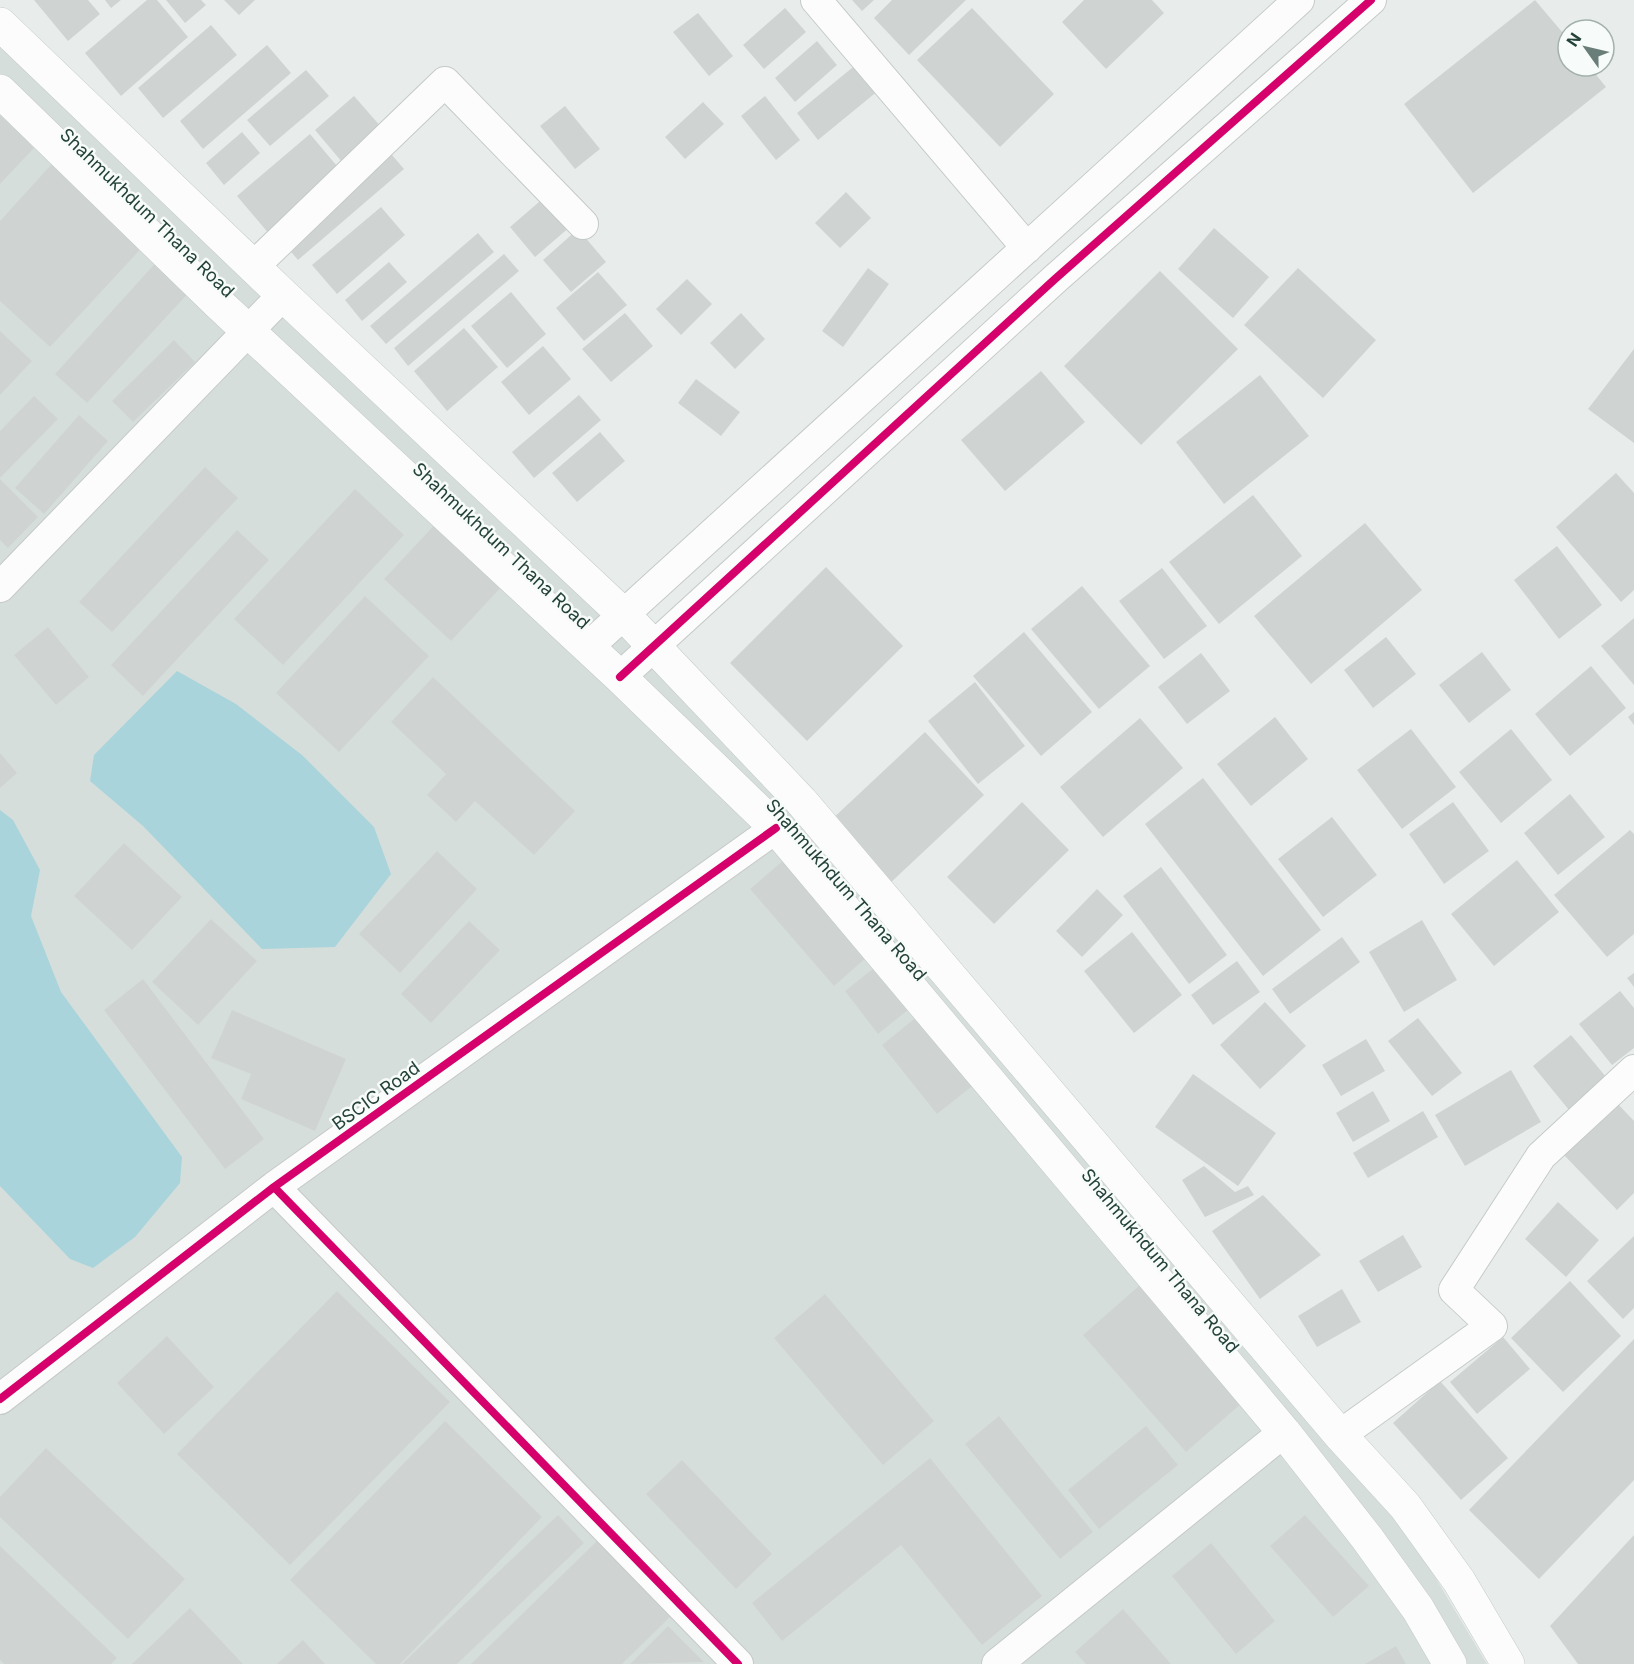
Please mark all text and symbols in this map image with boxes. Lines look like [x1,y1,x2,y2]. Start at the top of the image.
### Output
north arrow [1556,18,1616,78]
text: N [1562,29,1585,50]
street label: Shahmukhdum Thana Road [56,124,239,301]
street label: Shahmukhdum Thana Road [409,458,594,633]
street label: Shahmukhdum Thana Road [762,794,931,985]
street label: BSCIC Road [328,1057,424,1134]
street label: Shahmukhdum Thana Road [1077,1164,1244,1357]

